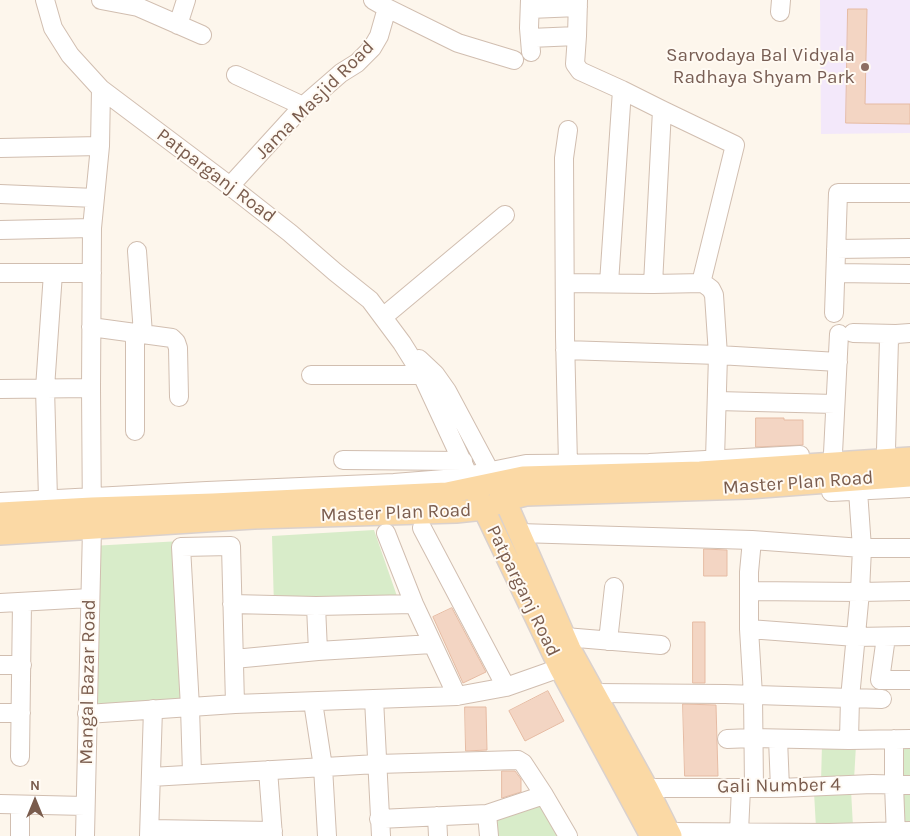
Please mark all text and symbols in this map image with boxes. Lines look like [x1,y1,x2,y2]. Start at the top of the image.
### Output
street label: Jama Masjid Road [251,36,379,164]
place label: Sarvodaya Bal Vidyala Radhaya Shyam Park [666,45,855,89]
marker: Sarvodaya Bal Vidyala Radhaya Shyam Park [859,61,871,73]
street label: Patparganj Road [152,124,280,228]
street label: Master Plan Road [722,466,874,500]
street label: Master Plan Road [320,499,472,527]
street label: Patparganj Road [481,522,565,660]
street label: Mangal Bazar Road [75,599,101,765]
street label: Gali Number 4 [717,774,841,798]
north arrow [10,776,60,826]
text: N [30,777,40,794]

